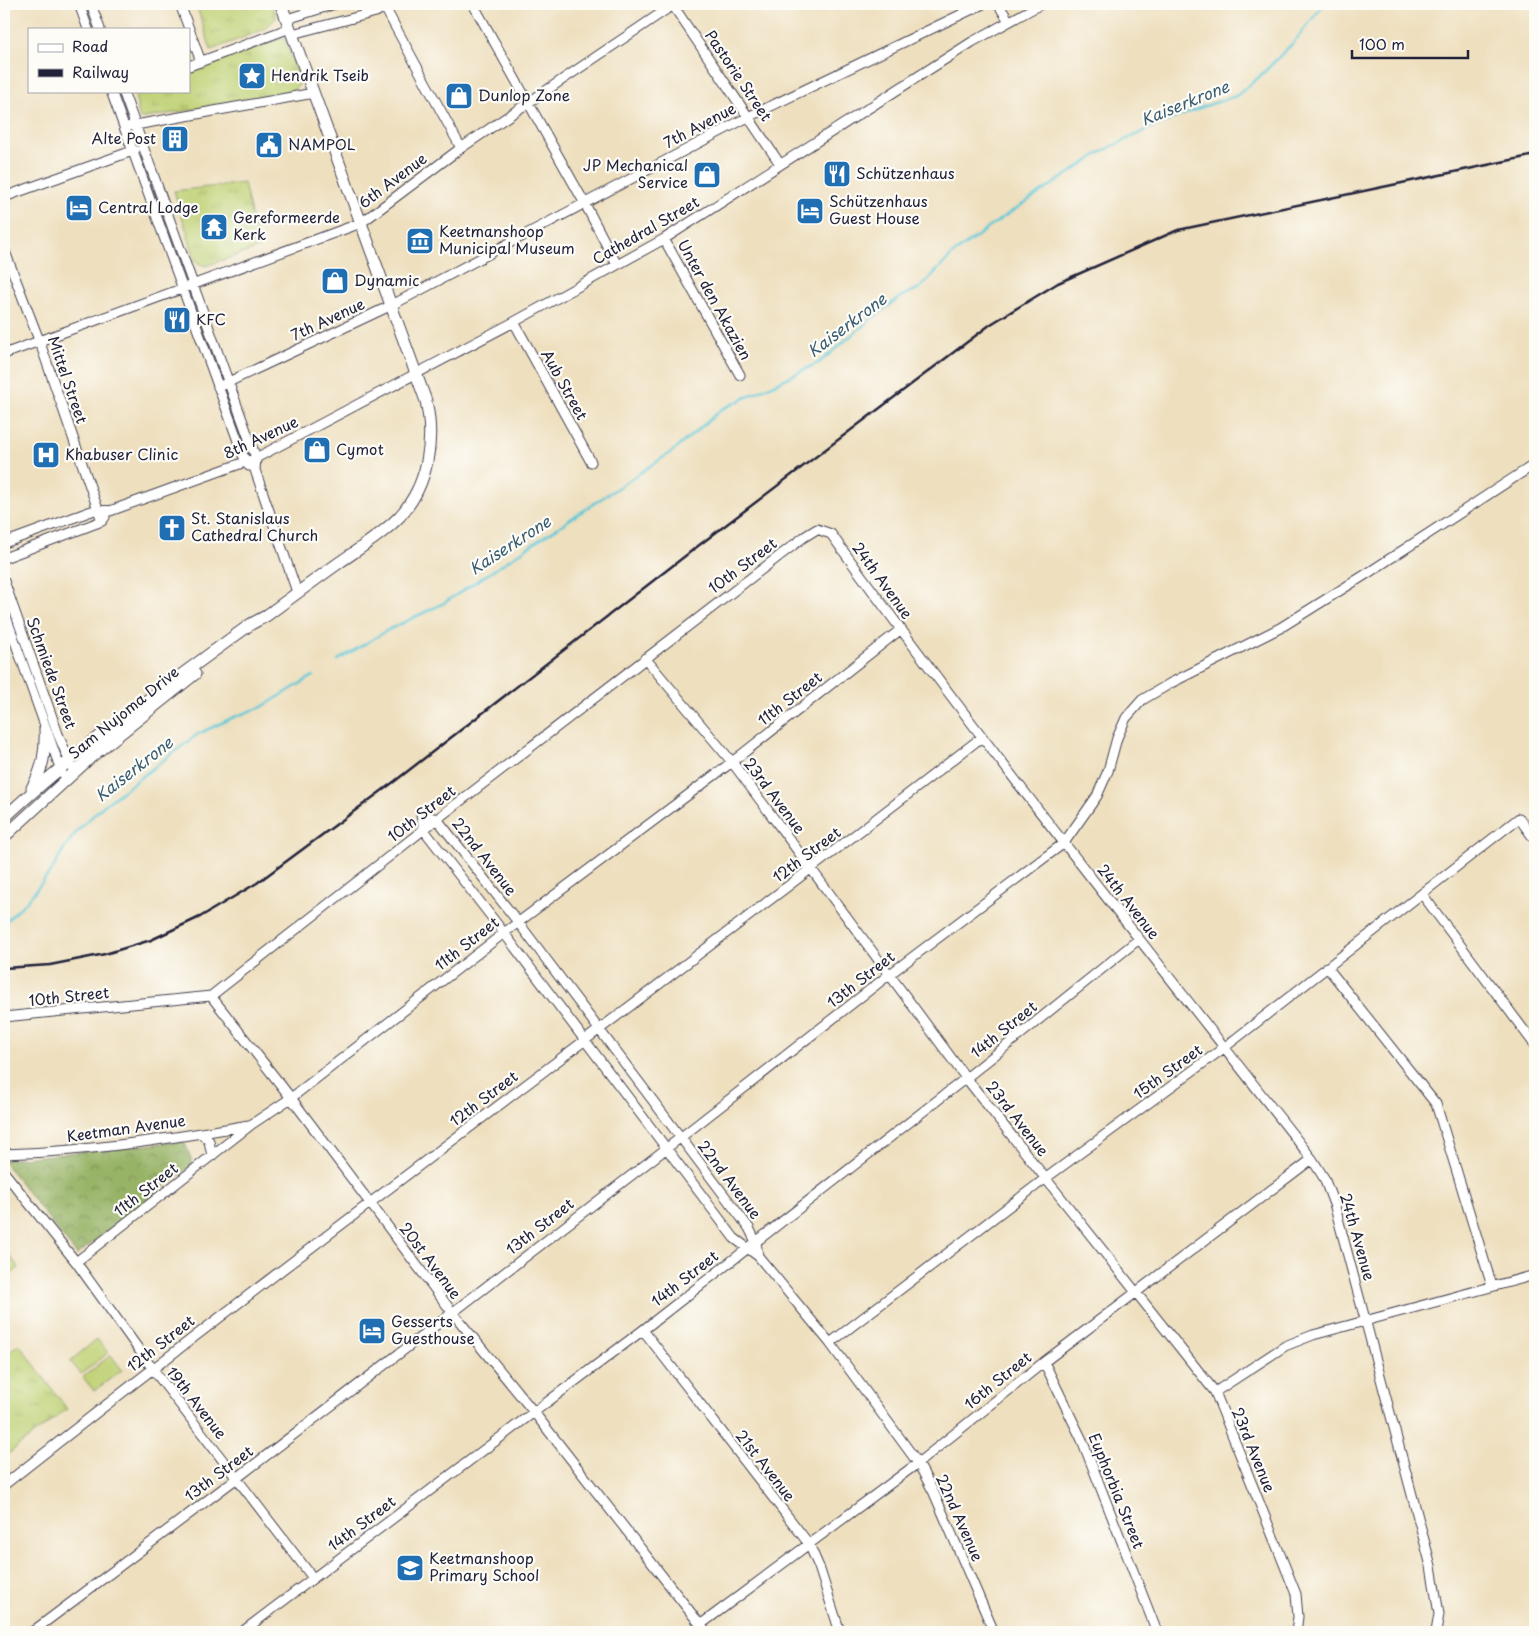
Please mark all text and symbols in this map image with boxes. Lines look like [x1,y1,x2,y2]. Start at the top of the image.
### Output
street label: Pastorie Street [700,25,778,125]
legend [28,28,190,92]
scale bar [1352,28,1468,60]
text: 100 m [1359,32,1405,55]
text: Road [72,34,108,57]
text: Railway [72,60,129,83]
place icon: Hendrik Tseib [237,61,267,91]
place label: Hendrik Tseib [271,63,369,86]
water label: Kaiserkrone [1137,73,1233,131]
shop icon: Dunlop Zone [444,81,474,111]
place label: Dunlop Zone [478,83,570,106]
street label: 7th Avenue [659,96,740,153]
building icon: Alte Post [160,124,190,154]
place label: Alte Post [91,126,156,149]
public building icon: NAMPOL [254,130,284,160]
place label: NAMPOL [288,132,356,155]
street label: 6th Avenue [353,146,431,213]
place label: JP Mechanical Service [583,153,688,193]
restaurant icon: Schützenhaus [822,159,852,189]
shop icon: JP Mechanical Service [692,160,722,190]
place label: Schützenhaus [856,161,955,184]
place label: Schützenhaus Guest House [829,189,928,229]
street label: Cathedral Street [587,190,703,270]
hotel icon: Central Lodge [64,193,94,223]
place label: Central Lodge [98,195,198,218]
hotel icon: Schützenhaus Guest House [795,196,825,226]
place label: Gereformeerde Kerk [233,205,340,245]
temple icon: Gereformeerde Kerk [199,212,229,242]
place label: Keetmanshoop Municipal Museum [439,219,575,259]
museum icon: Keetmanshoop Municipal Museum [405,226,435,256]
street label: Unter den Akazien [673,235,758,364]
shop icon: Dynamic [320,266,350,296]
place label: Dynamic [354,268,419,291]
water label: Kaiserkrone [802,286,892,362]
street label: 7th Avenue [287,292,368,346]
restaurant icon: KFC [162,305,192,335]
place label: KFC [196,307,226,330]
street label: Mittel Street [43,333,94,426]
street label: Aub Street [536,345,594,424]
street label: 8th Avenue [219,409,302,464]
shop icon: Cymot [302,435,332,465]
place label: Cymot [336,437,384,460]
hospital icon: Khabuser Clinic [31,440,61,470]
place label: Khabuser Clinic [65,442,178,465]
place label: St. Stanislaus Cathedral Church [191,506,318,546]
water label: Kaiserkrone [464,508,556,580]
church icon: St. Stanislaus Cathedral Church [157,513,187,543]
street label: 10th Street [703,531,781,598]
street label: 24th Avenue [847,537,919,623]
street label: Schmiede Street [21,613,83,732]
street label: Sam Nujoma Drive [63,660,183,764]
street label: 11th Street [752,665,826,730]
water label: Kaiserkrone [89,729,178,806]
street label: 23rd Avenue [739,752,811,838]
street label: 10th Street [382,779,460,847]
street label: 22nd Avenue [447,812,523,900]
street label: 12th Street [767,820,845,887]
street label: 24th Avenue [1092,859,1166,944]
street label: 11th Street [429,910,503,975]
street label: 13th Street [821,945,899,1013]
street label: 10th Street [28,980,110,1011]
street label: 14th Street [965,995,1041,1063]
street label: 15th Street [1128,1038,1207,1104]
street label: 12th Street [444,1064,522,1131]
street label: 23rd Avenue [981,1076,1055,1161]
street label: Keetman Avenue [65,1108,187,1147]
street label: 22nd Avenue [693,1135,767,1223]
street label: 11th Street [108,1156,182,1221]
street label: 24th Avenue [1335,1190,1382,1283]
street label: 13th Street [500,1192,578,1260]
street label: 20st Avenue [395,1217,468,1303]
street label: 14th Street [646,1244,723,1311]
street label: 12th Street [121,1309,199,1377]
place label: Gesserts Guesthouse [391,1309,475,1349]
hotel icon: Gesserts Guesthouse [357,1316,387,1346]
street label: 16th Street [958,1345,1036,1414]
street label: 19th Avenue [161,1361,233,1443]
street label: 23rd Avenue [1227,1403,1282,1495]
street label: 21st Avenue [731,1424,802,1506]
street label: Euphorbia Street [1084,1429,1151,1552]
street label: 13th Street [179,1439,257,1506]
street label: 22nd Avenue [931,1470,990,1565]
street label: 14th Street [322,1490,400,1556]
place label: Keetmanshoop Primary School [429,1546,539,1586]
school or university icon: Keetmanshoop Primary School [395,1553,425,1583]

